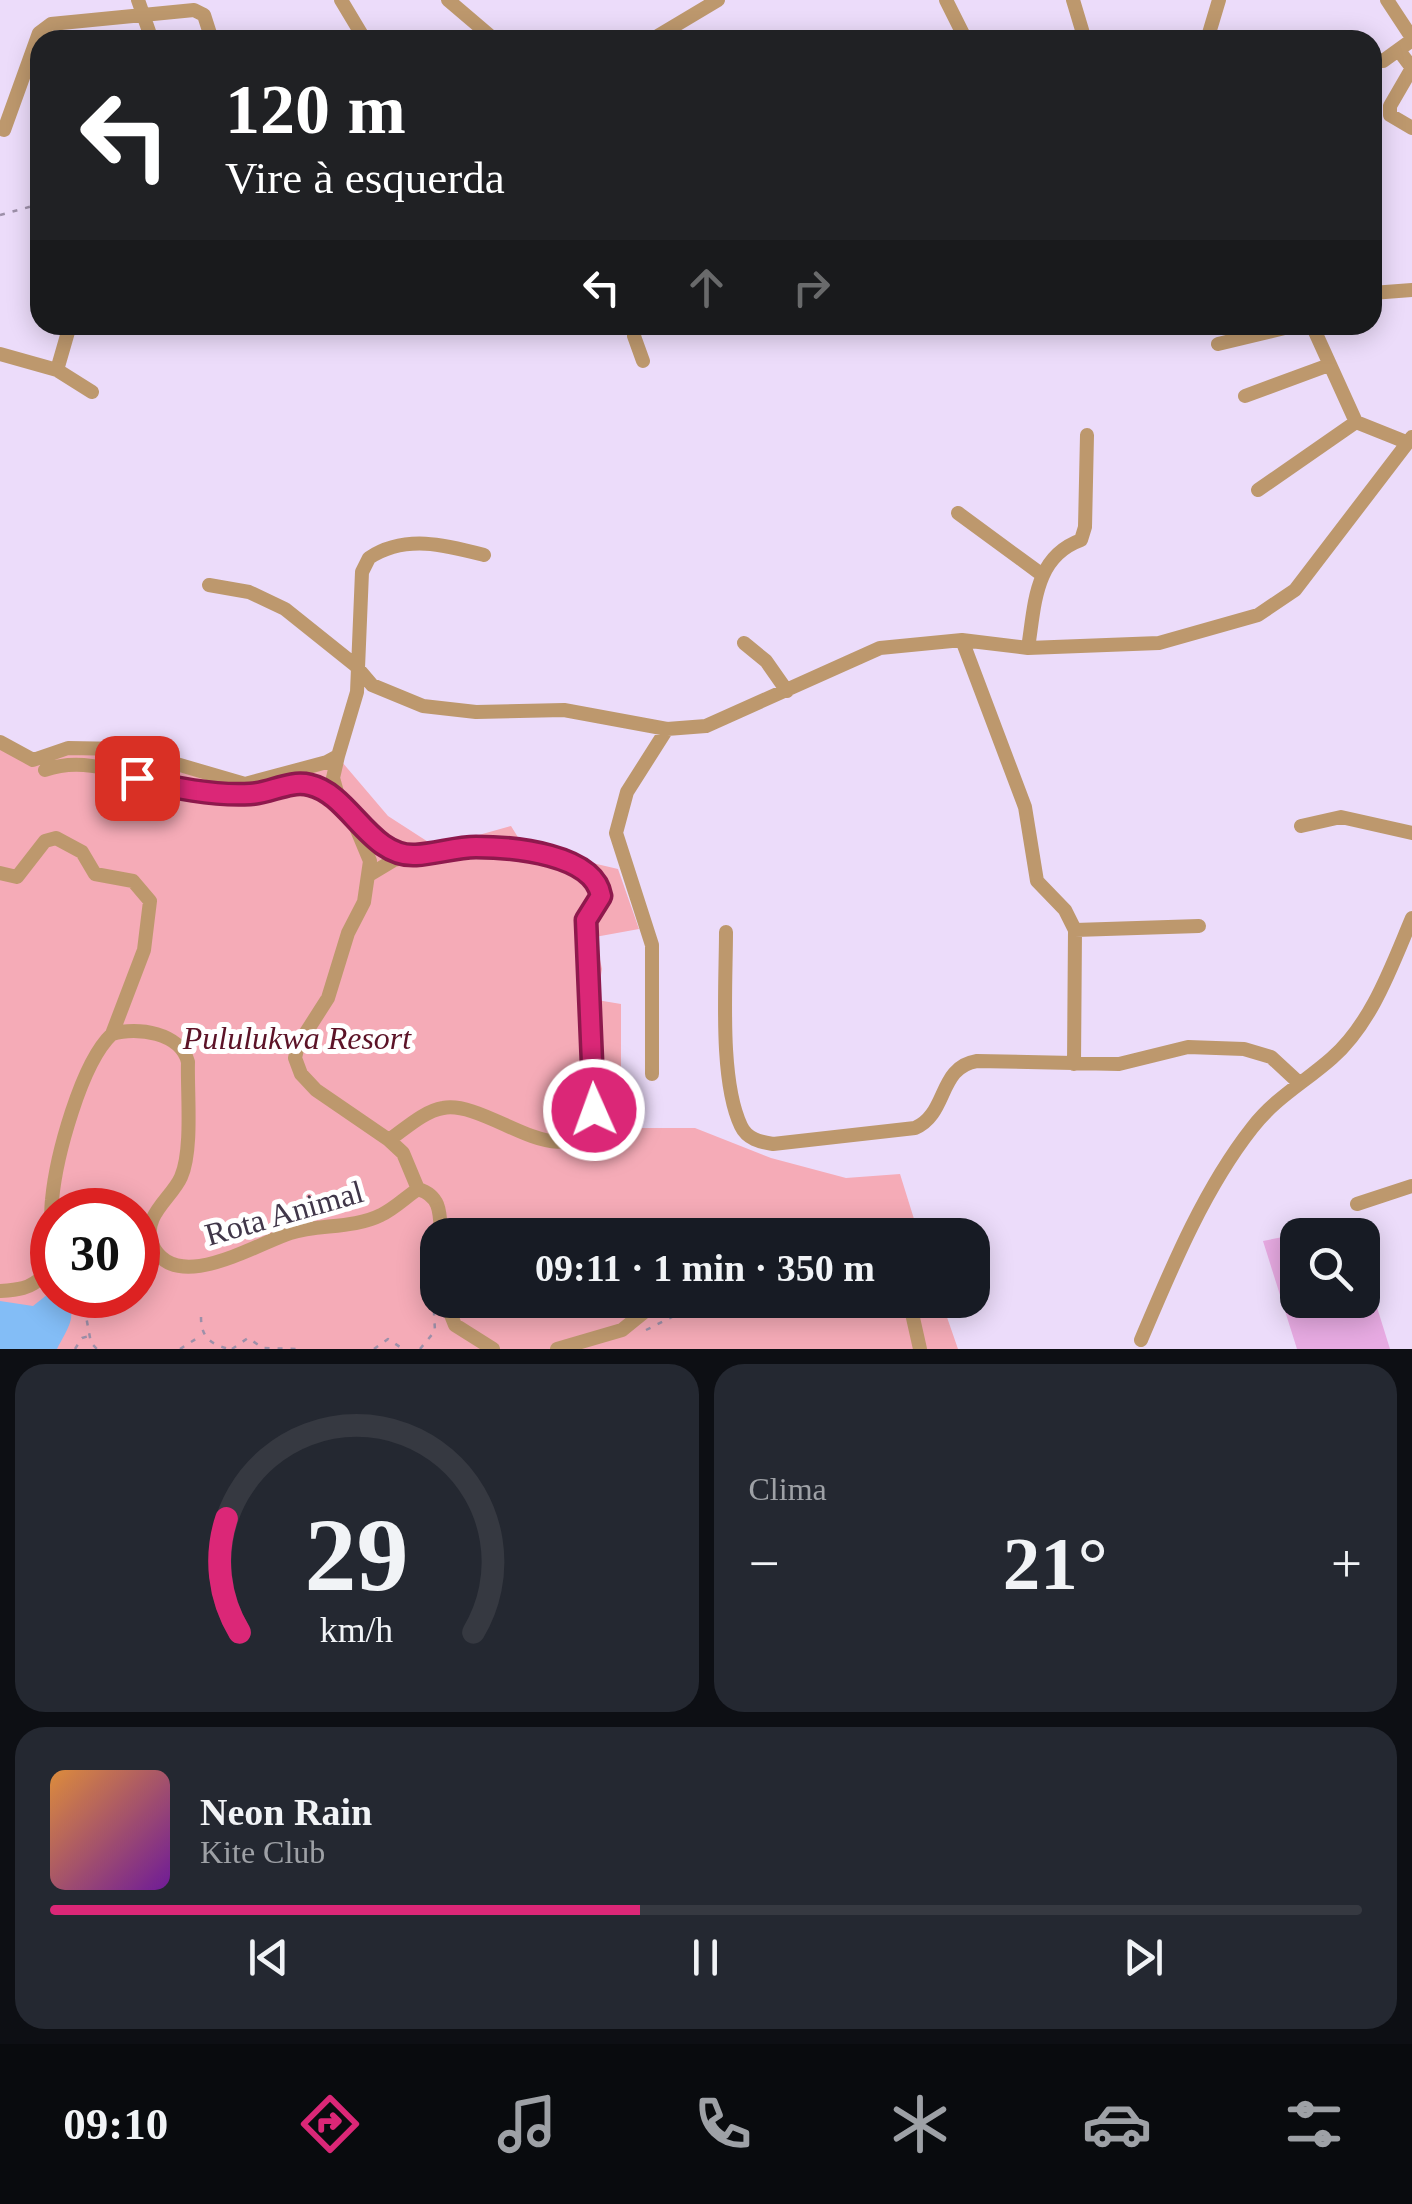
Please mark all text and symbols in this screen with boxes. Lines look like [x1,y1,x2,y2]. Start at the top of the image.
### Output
icon: left [60,70,190,200]
text: 120 m [225,71,406,148]
text: Vire à esquerda [225,153,505,203]
icon: left [574,260,629,315]
icon: ahead [679,260,734,315]
icon: right [784,260,839,315]
pin [95,736,180,821]
icon: arrive [110,751,165,806]
park label: Pululukwa Resort [182,1020,412,1056]
position arrow [542,1058,646,1162]
street label: Rota Animal [201,1173,367,1253]
speed limit sign: 30 [30,1188,160,1318]
map controls [1280,1218,1380,1318]
button: search [1280,1218,1380,1318]
text: 09:11 · 1 min · 350 m [535,1247,875,1289]
text: Clima [749,1471,827,1507]
text: 29 [305,1497,409,1612]
text: 21° [1003,1522,1108,1605]
text: − [749,1533,780,1594]
text: + [1331,1533,1362,1594]
text: km/h [320,1610,394,1650]
text: Neon Rain [200,1791,372,1833]
text: Kite Club [200,1834,325,1870]
icon: previous [241,1930,296,1985]
icon: pause [678,1930,733,1985]
icon: next [1116,1930,1171,1985]
icon: directions [295,2089,365,2159]
icon: music [492,2089,562,2159]
icon: phone [688,2089,758,2159]
icon: climate [885,2089,955,2159]
icon: car [1082,2089,1152,2159]
icon: filters [1279,2089,1349,2159]
text: 09:10 [63,2099,168,2149]

